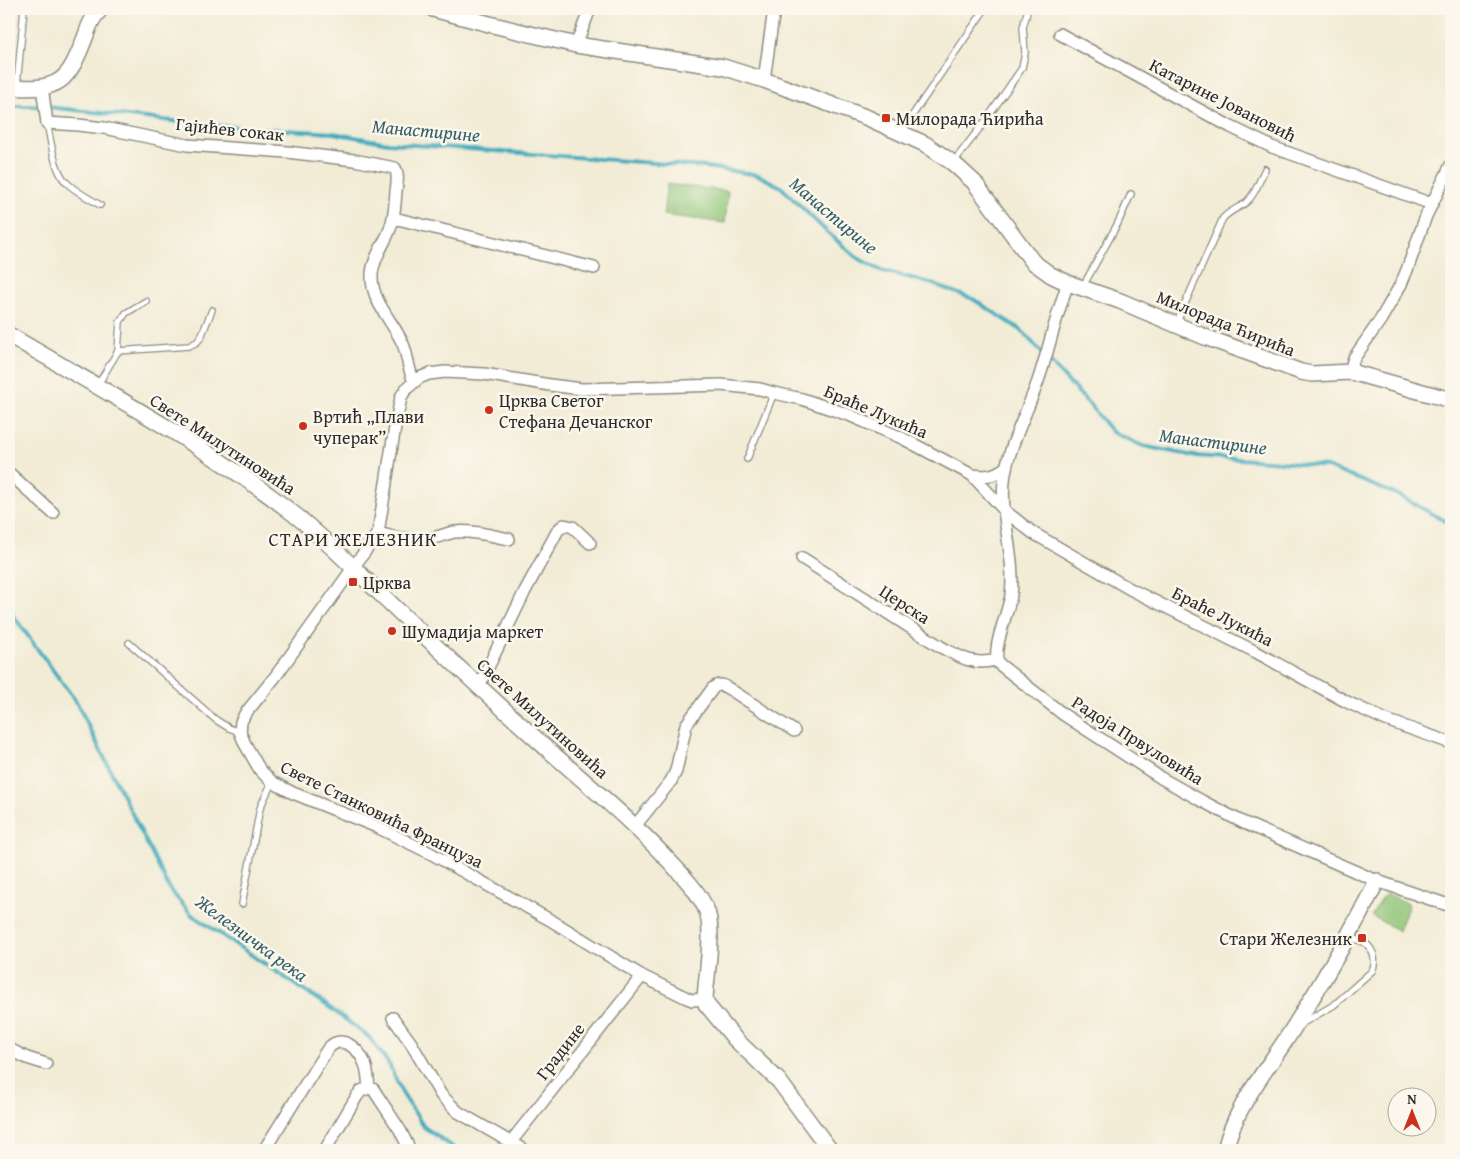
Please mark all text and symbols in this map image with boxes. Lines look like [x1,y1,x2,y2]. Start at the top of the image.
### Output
street label: Катарине Јовановић [1145,51,1301,149]
place label: Милорада Ћирића [896,105,1044,132]
street label: Гајићев сокак [175,110,286,148]
water label: Манастирине [371,111,481,149]
marker: Милорада Ћирића [880,112,892,124]
water label: Манастирине [784,170,885,261]
street label: Милорада Ћирића [1153,283,1300,363]
street label: Браће Лукића [820,377,932,445]
street label: Свете Милутиновића [145,387,302,502]
place label: Црква Светог Стефана Дечанског [499,387,653,435]
place label: Вртић „Плави чуперак” [313,403,425,451]
marker: Црква Светог Стефана Дечанског [483,404,495,416]
marker: Вртић „Плави чуперак” [297,420,309,432]
water label: Манастирине [1158,421,1269,462]
district label: СТАРИ ЖЕЛЕЗНИК [269,525,437,553]
place label: Црква [363,569,412,596]
marker: Црква [347,576,359,588]
street label: Церска [874,578,936,631]
street label: Браће Лукића [1168,579,1279,653]
place label: Шумадија маркет [402,618,544,645]
marker: Шумадија маркет [386,625,398,637]
street label: Свете Милутиновића [471,651,615,785]
street label: Радоја Првуловића [1067,689,1210,792]
street label: Свете Станковића Француза [276,753,488,875]
water label: Железничка река [189,887,314,989]
place label: Стари Железник [1219,925,1353,952]
marker: Стари Железник [1356,932,1368,944]
street label: Градине [529,1017,591,1085]
north arrow [1388,1086,1438,1136]
text: N [1407,1089,1417,1109]

